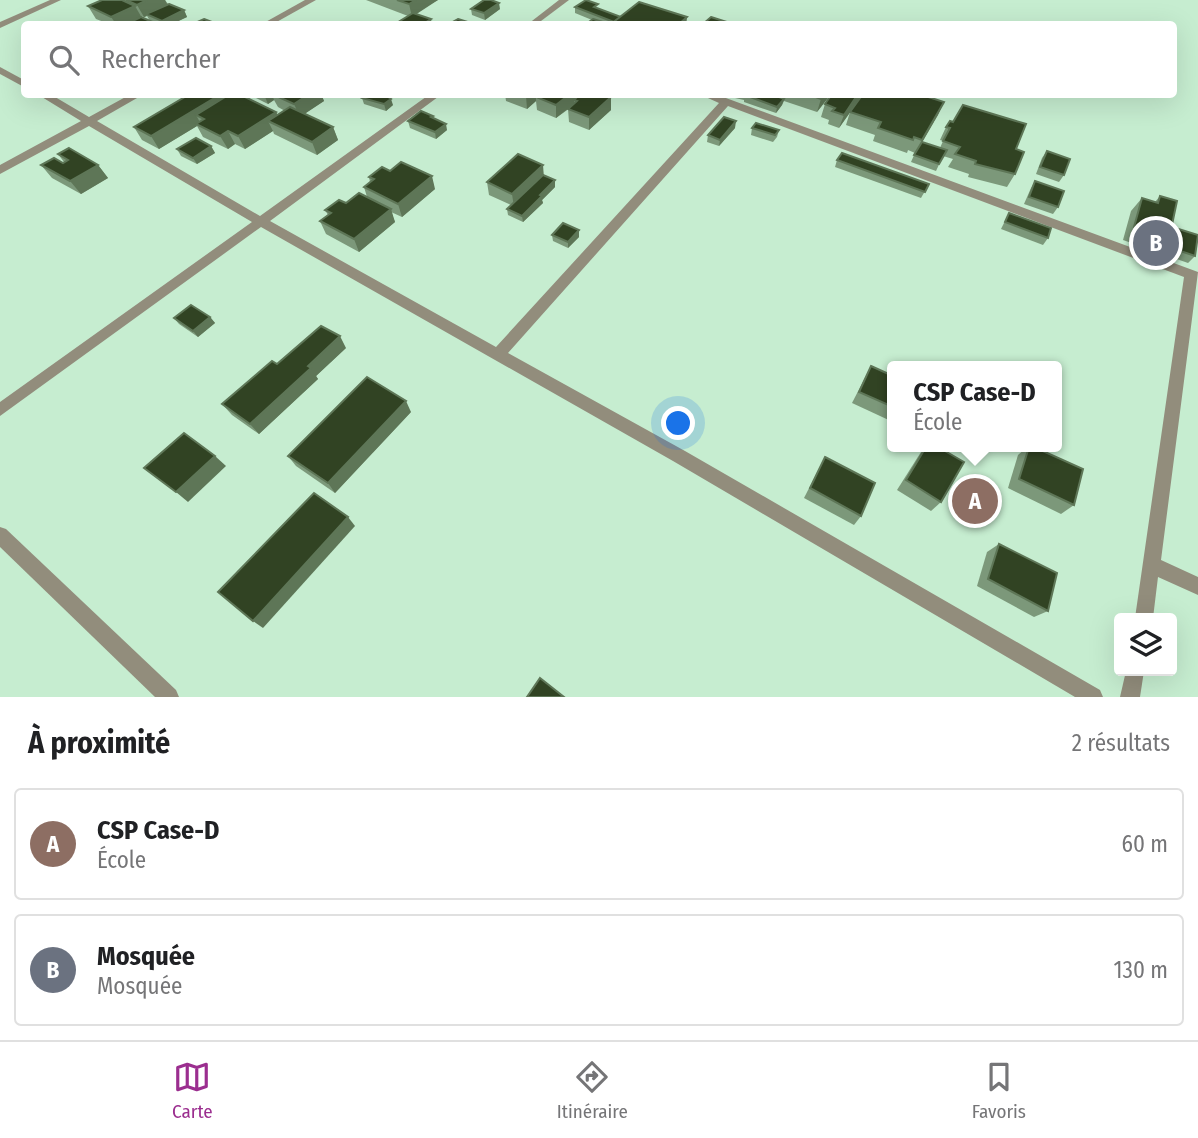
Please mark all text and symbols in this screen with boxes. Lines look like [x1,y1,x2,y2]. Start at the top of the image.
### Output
search box [21,21,1177,98]
icon: search [45,41,83,79]
text: Rechercher [101,44,220,75]
pin: B [1133,217,1179,269]
popup [887,361,1062,452]
text: CSP Case-D [913,377,1036,408]
your location [661,406,695,440]
text: École [913,408,962,436]
pin: A [952,475,998,527]
map controls [1114,613,1177,676]
button: layers [1114,613,1177,676]
text: À proximité [28,725,170,761]
text: 2 résultats [1072,729,1170,757]
text: CSP Case-D [97,815,220,846]
text: A [47,830,59,858]
text: 60 m [1122,830,1168,858]
text: École [97,846,146,874]
text: Mosquée [97,941,195,972]
text: B [47,956,59,984]
text: 130 m [1114,956,1168,984]
text: Mosquée [97,972,182,1000]
tab: Carte [172,1058,213,1123]
tab: Itinéraire [557,1058,628,1123]
tab: Favoris [972,1058,1026,1123]

